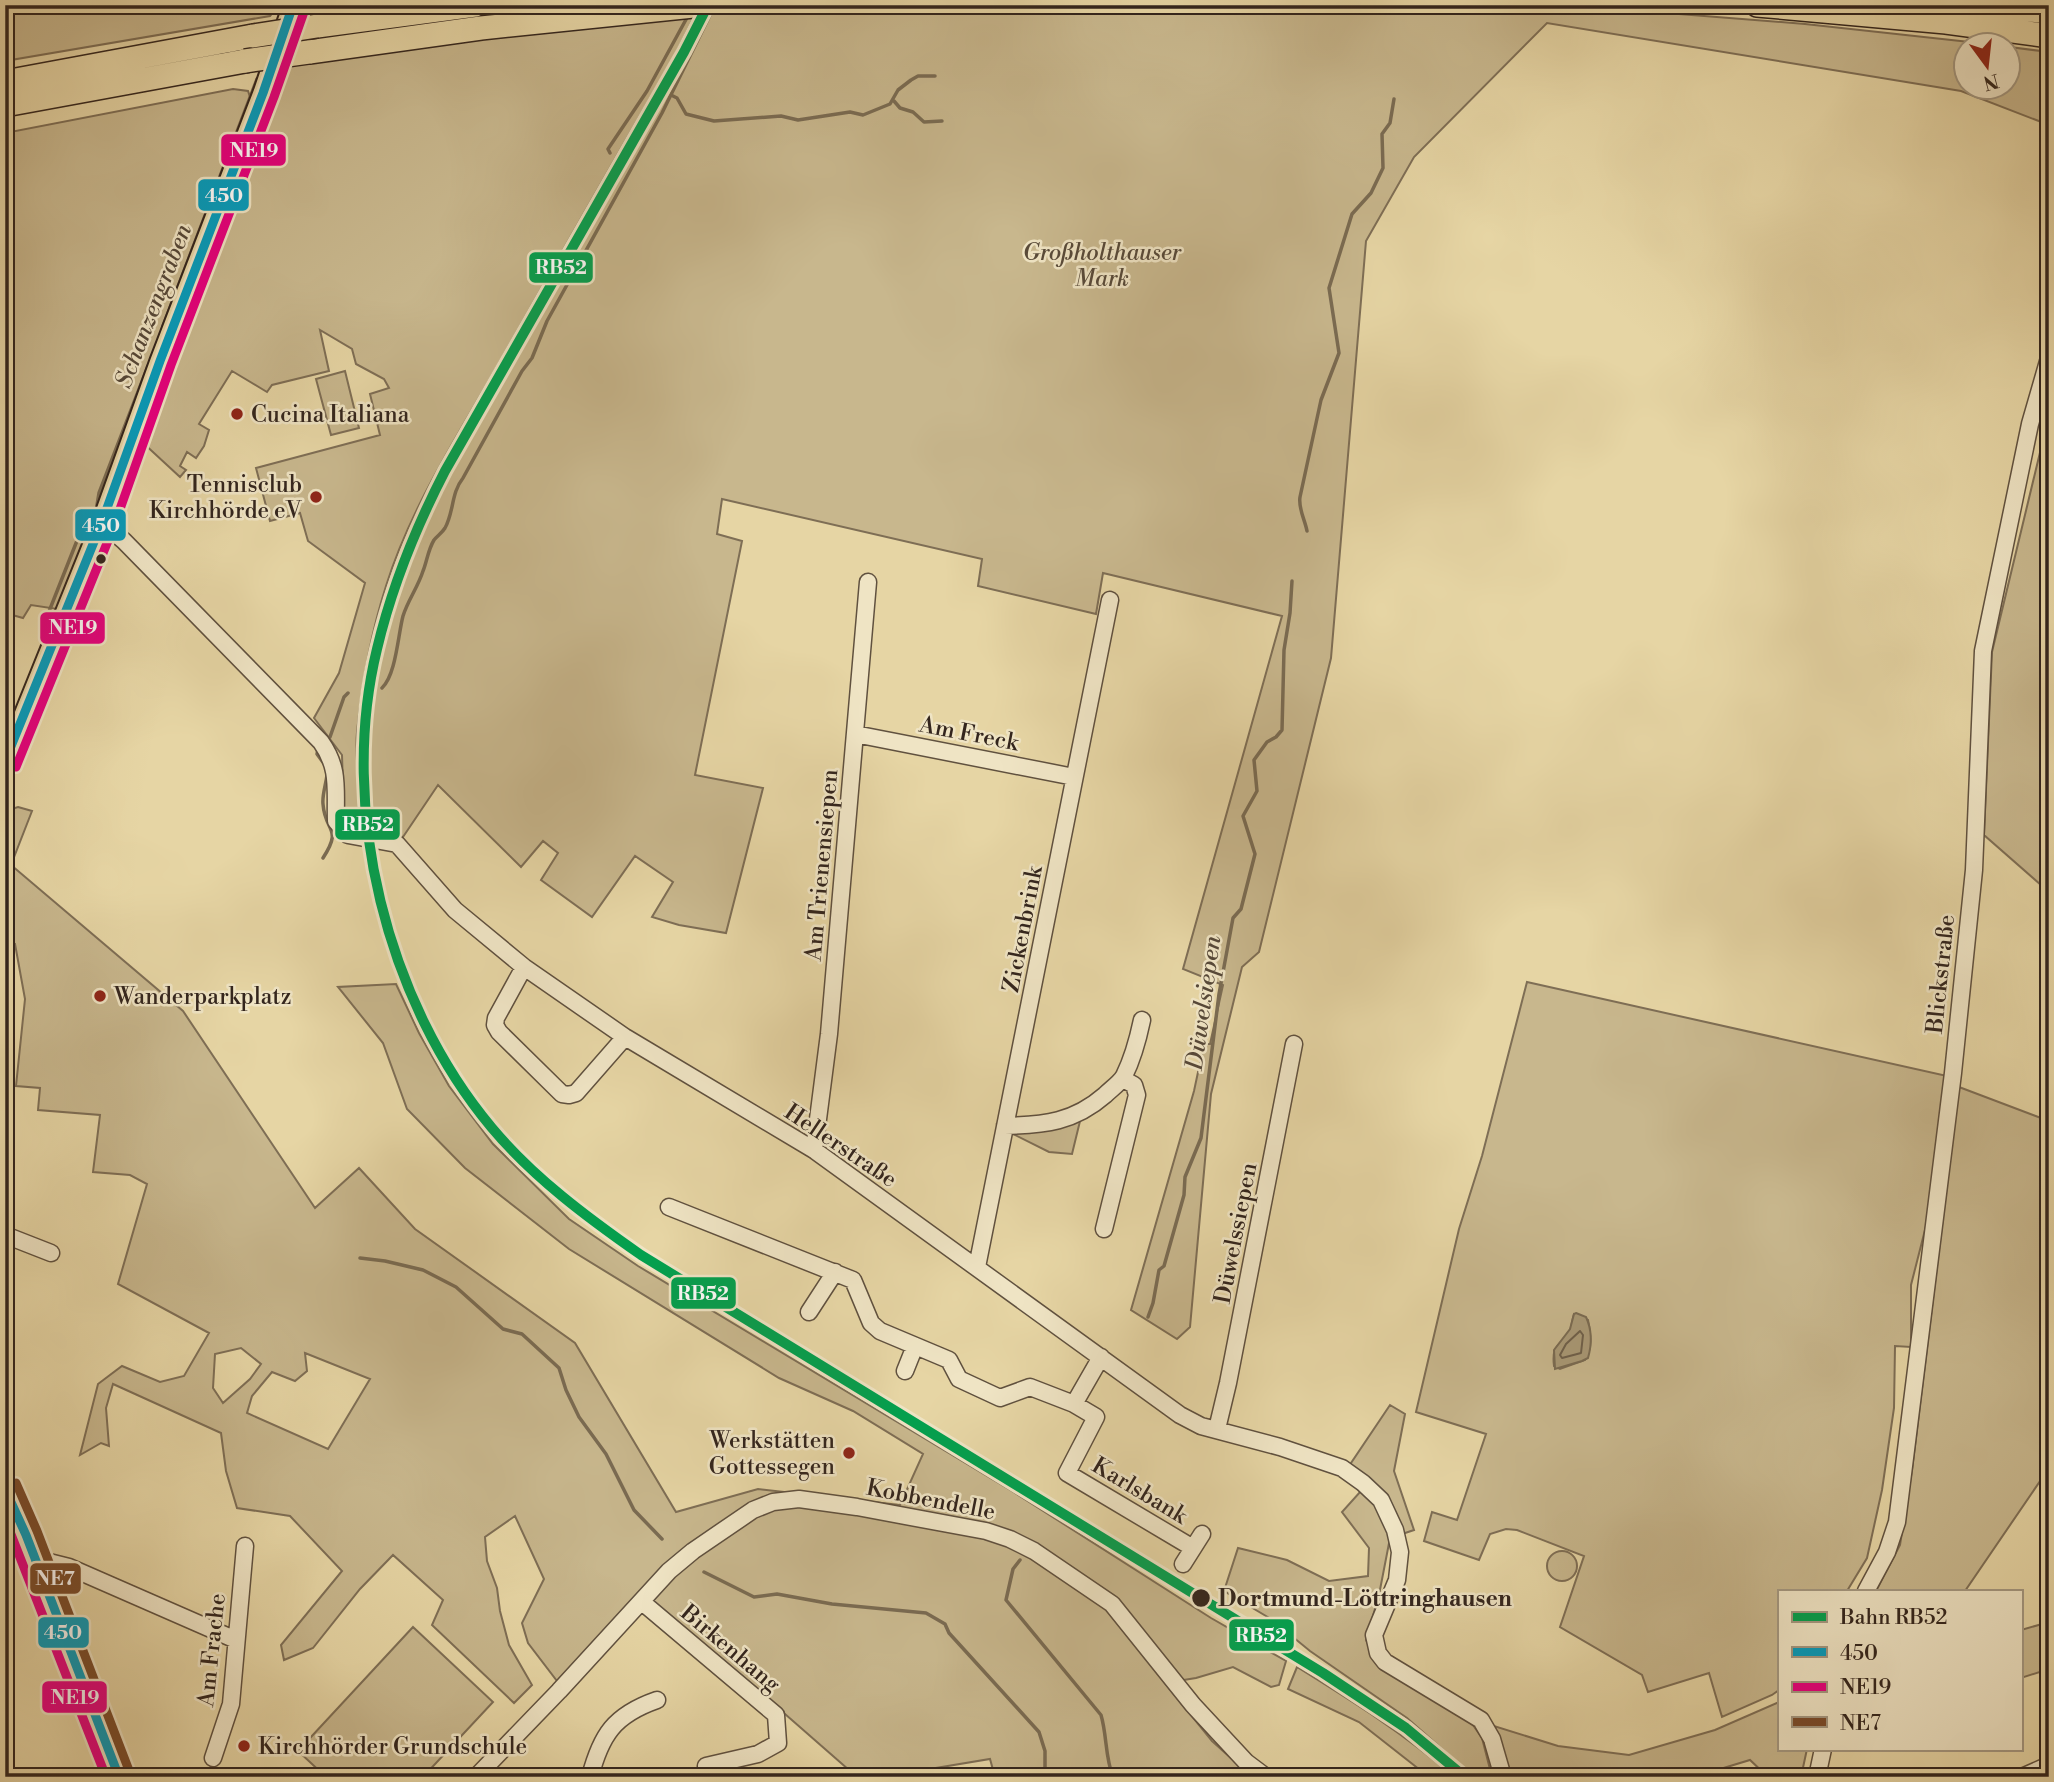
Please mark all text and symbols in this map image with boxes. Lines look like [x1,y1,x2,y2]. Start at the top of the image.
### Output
north arrow [1952,32,2022,102]
text: N [1981,68,2002,95]
line badge: NE19 [220,133,287,167]
text: NE19 [229,139,279,163]
line badge: 450 [197,178,250,212]
text: 450 [205,184,243,208]
water label: Schanzengraben [109,220,199,393]
park label: Großholthauser Mark [1023,239,1183,293]
line badge: RB52 [528,251,594,284]
text: RB52 [535,256,587,280]
place label: Cucina Italiana [251,401,410,429]
marker: Cucina Italiana [229,406,245,422]
place label: Tennisclub Kirchhörde eV [149,471,303,525]
marker: Tennisclub Kirchhörde eV [308,489,324,505]
line badge: 450 [74,508,127,542]
text: 450 [82,514,120,538]
unlabelled marker [94,552,108,566]
line badge: NE19 [39,611,106,645]
text: NE19 [48,616,98,640]
street label: Am Freck [916,710,1022,758]
street label: Am Trienensiepen [800,768,844,963]
line badge: RB52 [334,808,401,841]
text: RB52 [342,813,394,837]
street label: Zickenbrink [997,863,1049,995]
street label: Blickstraße [1921,913,1961,1036]
water label: Düwelsiepen [1180,933,1228,1073]
place label: Wanderparkplatz [113,983,292,1011]
marker: Wanderparkplatz [92,988,108,1004]
street label: Hellerstraße [779,1098,902,1194]
street label: Düwelssiepen [1209,1160,1263,1306]
line badge: RB52 [670,1276,737,1310]
text: RB52 [677,1282,729,1306]
place label: Werkstätten Gottessegen [709,1427,835,1481]
marker: Werkstätten Gottessegen [841,1445,857,1461]
street label: Karlsbank [1087,1451,1193,1531]
street label: Kobbendelle [864,1474,998,1526]
line badge: NE7 [29,1562,82,1595]
text: NE7 [35,1567,75,1591]
place label: Dortmund-Löttringhausen [1218,1585,1512,1613]
marker: Dortmund-Löttringhausen [1190,1587,1212,1609]
legend [1778,1590,2022,1750]
street label: Am Frache [192,1592,232,1709]
street label: Birkenhang [674,1598,786,1699]
text: Bahn RB52 [1839,1605,1948,1631]
line badge: 450 [37,1616,90,1649]
line badge: RB52 [1228,1618,1295,1652]
text: 450 [44,1621,82,1645]
text: RB52 [1235,1624,1287,1648]
text: 450 [1840,1641,1878,1667]
text: NE19 [1840,1675,1891,1701]
line badge: NE19 [41,1680,108,1714]
text: NE19 [50,1686,100,1710]
text: NE7 [1840,1711,1881,1737]
place label: Kirchhörder Grundschule [258,1733,527,1761]
marker: Kirchhörder Grundschule [236,1738,252,1754]

